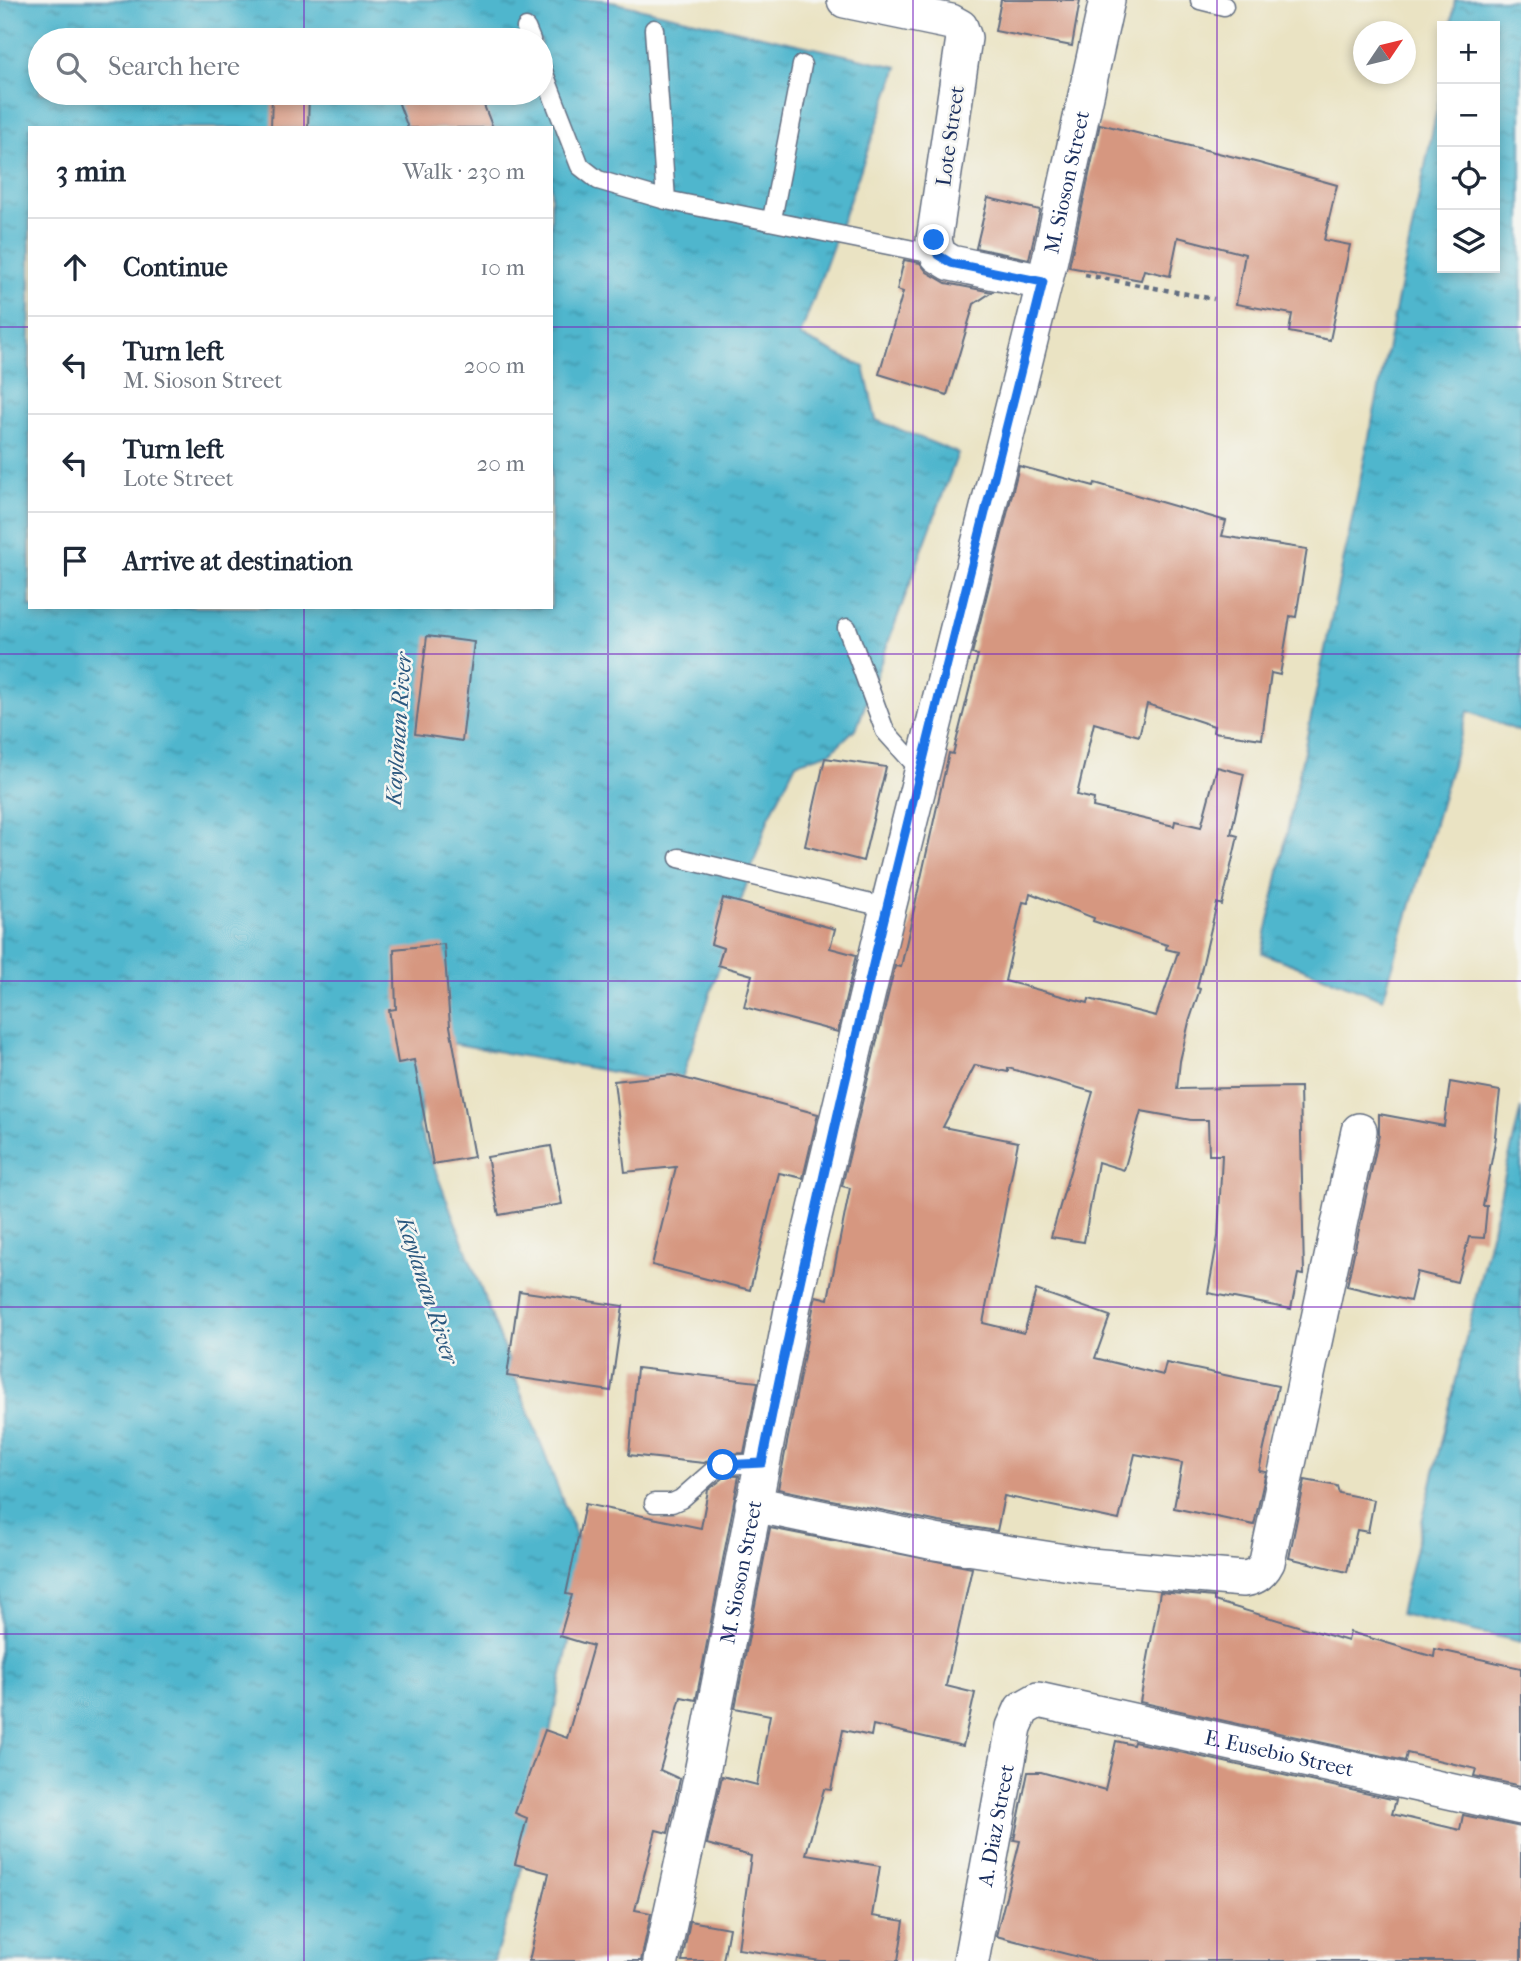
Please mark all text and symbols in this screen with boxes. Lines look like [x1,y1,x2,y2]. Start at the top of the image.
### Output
north arrow [1353,21,1416,84]
map controls [1437,21,1500,273]
button: + [1437,21,1500,84]
search box [28,28,553,105]
icon: search [52,48,90,86]
text: Search here [108,51,240,82]
street label: Lote Street [931,84,969,188]
button: − [1437,84,1500,147]
street label: M. Sioson Street [1040,108,1094,256]
button: locate [1437,147,1500,210]
text: 3 min [56,154,126,189]
text: Walk · 230 m [403,158,525,185]
button: layers [1437,210,1500,273]
route end [918,224,949,255]
icon: ahead [56,248,94,286]
text: Continue [123,252,228,283]
text: 10 m [480,254,525,281]
text: Turn left [123,336,224,367]
icon: left [56,346,94,384]
text: 200 m [464,352,525,379]
text: M. Sioson Street [123,367,282,394]
text: Turn left [123,434,224,465]
icon: left [56,444,94,482]
text: 20 m [476,450,525,477]
text: Lote Street [123,465,234,492]
icon: arrive [56,542,94,580]
text: Arrive at destination [123,546,353,577]
water label: Kaylanan River [380,650,417,809]
water label: Kaylanan River [390,1211,465,1369]
route start [707,1449,738,1480]
street label: M. Sioson Street [715,1498,767,1646]
street label: E. Eusebio Street [1202,1725,1356,1782]
street label: A. Diaz Street [973,1762,1019,1889]

